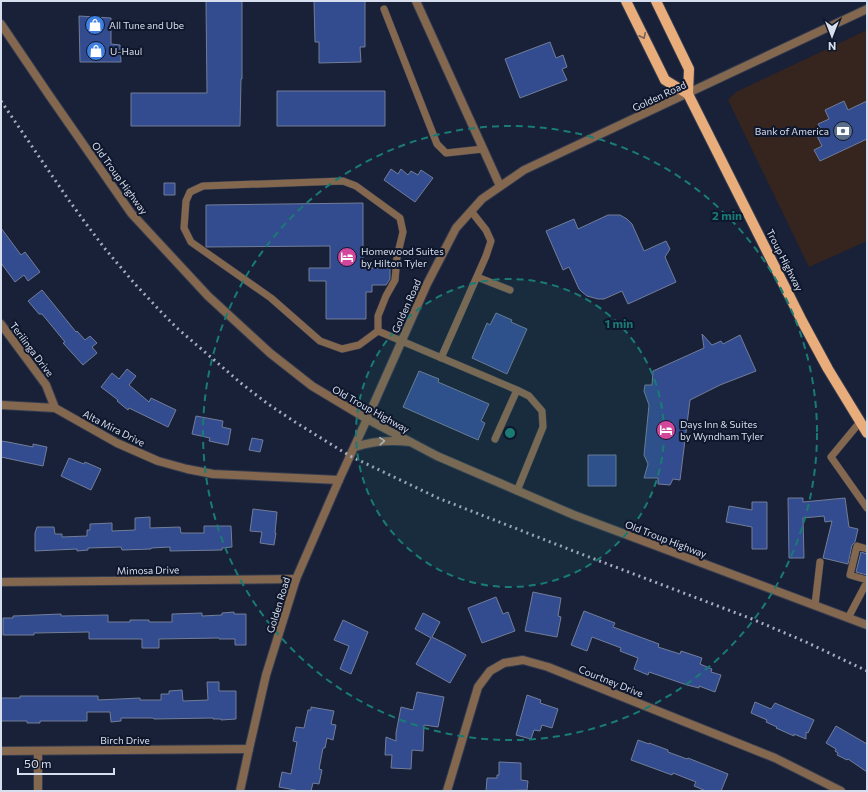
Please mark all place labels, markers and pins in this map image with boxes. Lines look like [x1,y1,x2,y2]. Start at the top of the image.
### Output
shop icon: All Tune and Ube [84,14,106,36]
place label: All Tune and Ube [109,19,184,31]
shop icon: U-Haul [85,40,107,62]
place label: U-Haul [110,45,142,57]
bank icon: Bank of America [832,120,854,142]
place label: Bank of America [755,125,829,137]
place label: Homewood Suites by Hilton Tyler [361,245,444,269]
hotel icon: Homewood Suites by Hilton Tyler [336,246,358,268]
place label: Days Inn & Suites by Wyndham Tyler [680,418,764,442]
hotel icon: Days Inn & Suites by Wyndham Tyler [655,419,677,441]
centre of rings [503,426,517,440]

